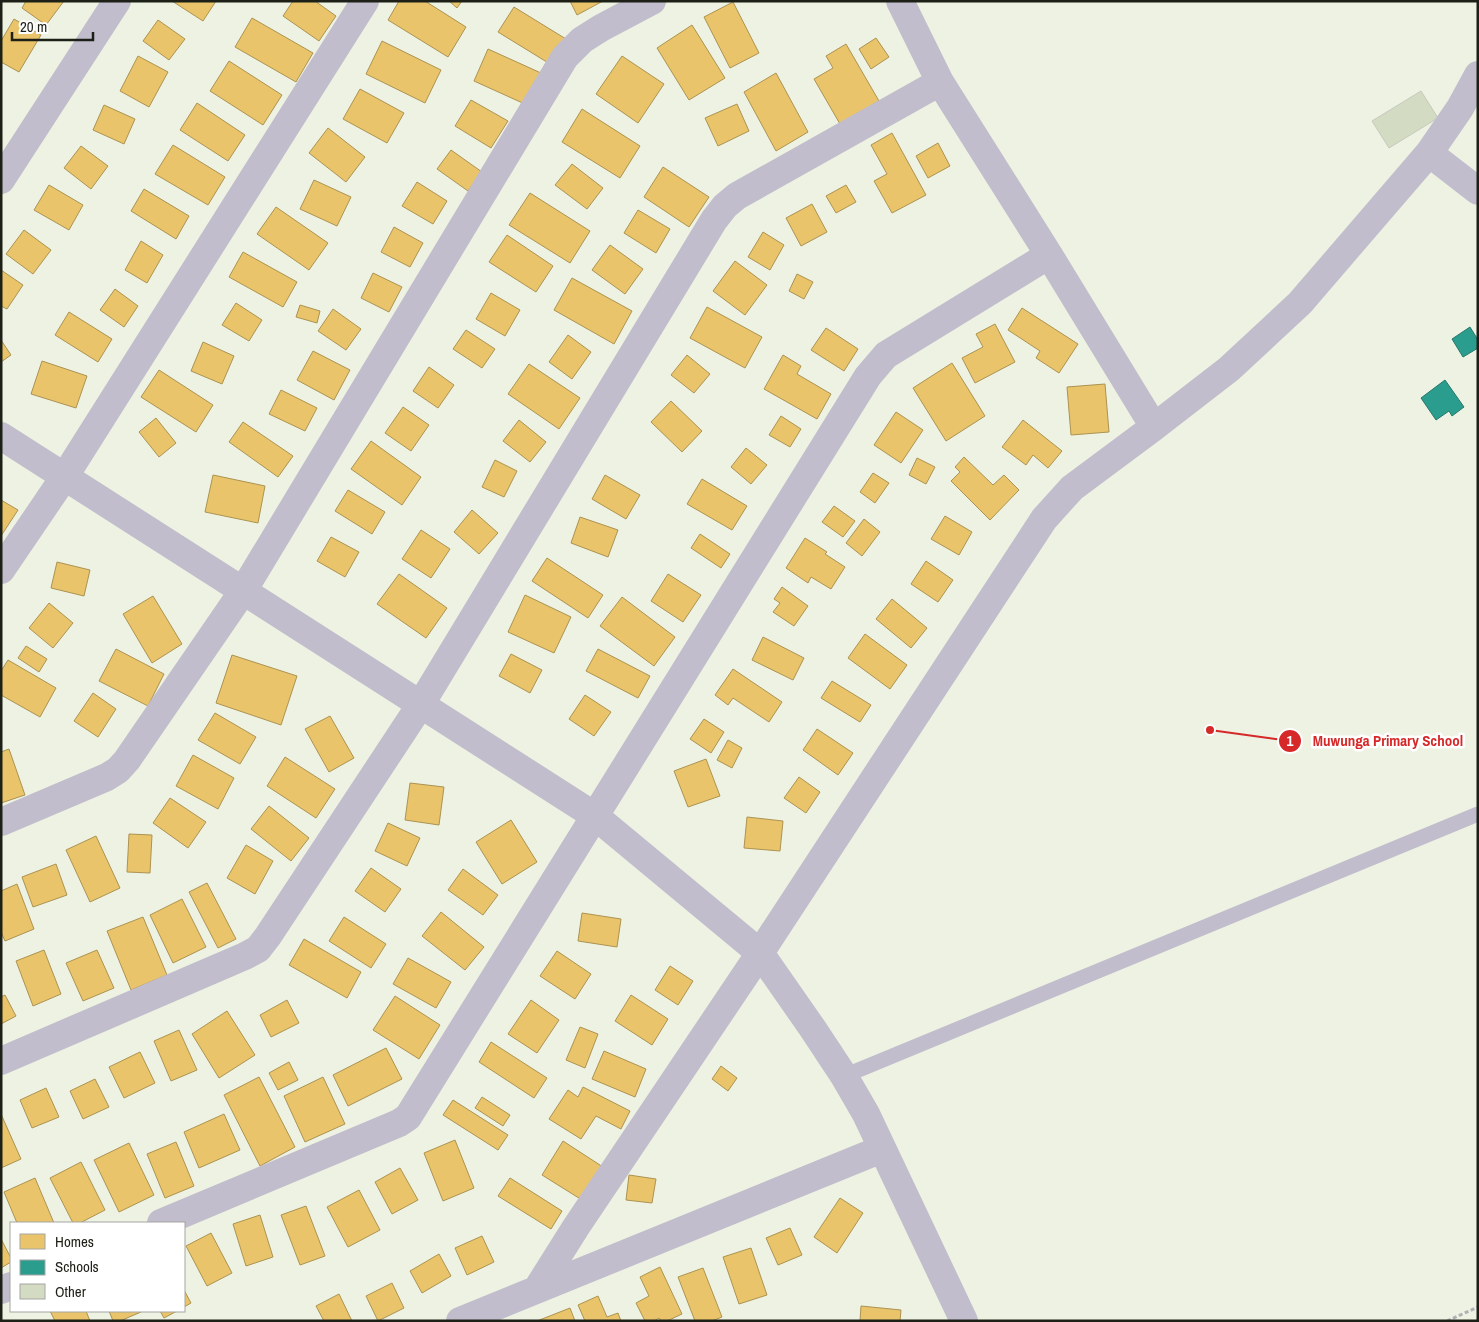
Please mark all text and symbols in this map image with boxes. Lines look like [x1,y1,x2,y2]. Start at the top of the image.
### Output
scale bar [12,10,94,42]
text: 20 m [20,16,47,37]
callout: Muwunga Primary School [1277,726,1473,756]
text: 1 [1287,730,1294,751]
text: Muwunga Primary School [1313,730,1463,751]
legend [10,1222,185,1312]
text: Homes [55,1231,94,1252]
text: Schools [55,1256,99,1277]
text: Other [55,1281,86,1302]

